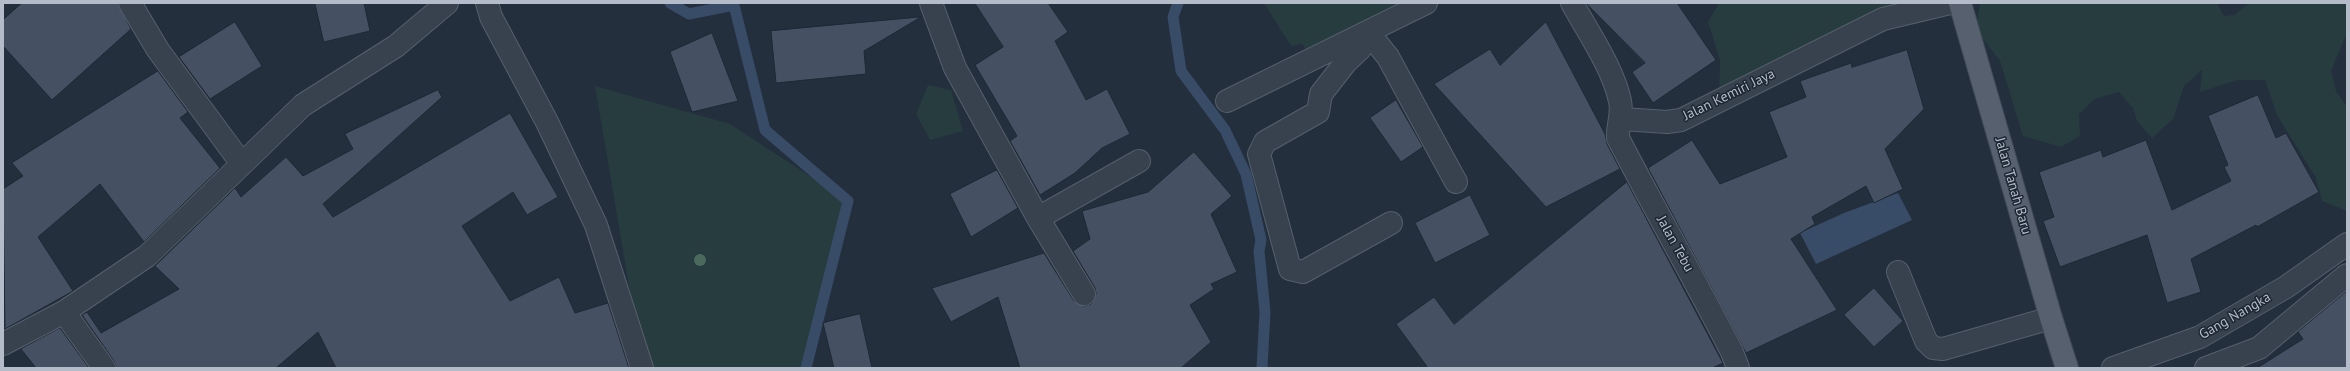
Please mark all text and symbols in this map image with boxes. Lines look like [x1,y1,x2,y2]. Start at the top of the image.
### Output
street label: Jalan Kemiri Jaya [1680,65,1778,125]
street label: Jalan Tanah Baru [1991,136,2035,236]
street label: Jalan Tebu [1653,213,1697,275]
street label: Gang Nangka [2196,289,2274,343]

